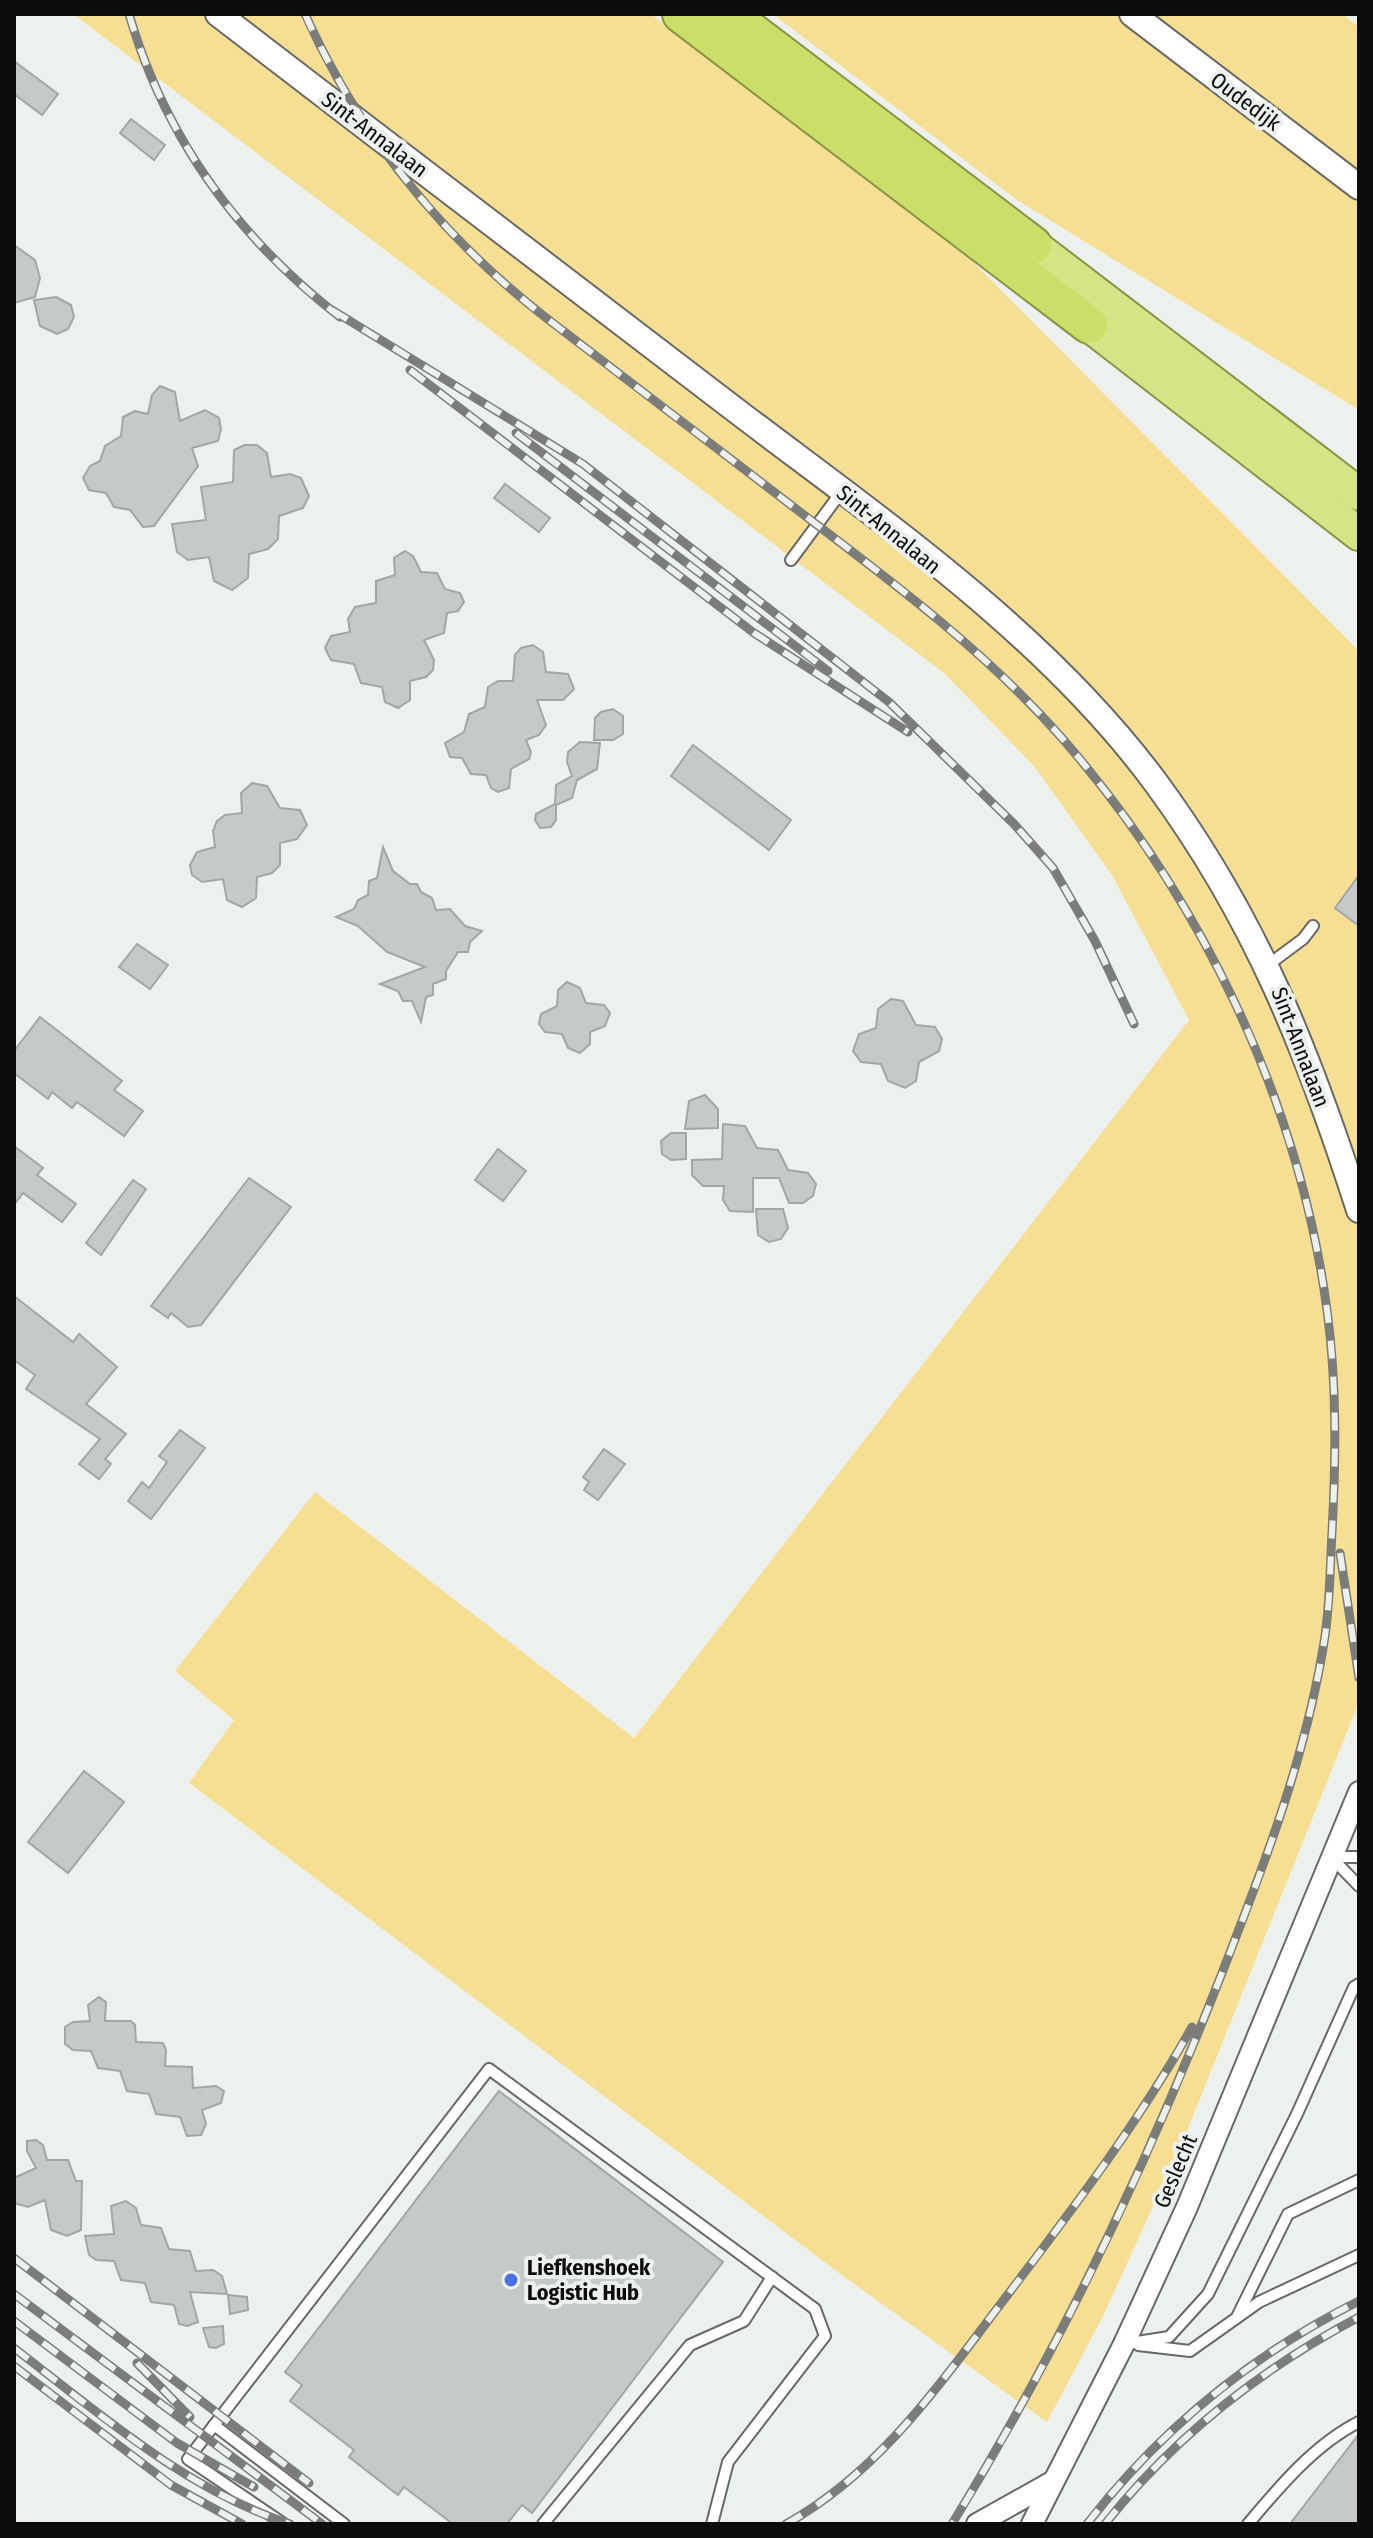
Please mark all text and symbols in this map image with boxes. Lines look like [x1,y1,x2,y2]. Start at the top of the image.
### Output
street label: Oudedijk [1205,66,1287,137]
street label: Sint-Annalaan [316,86,433,183]
street label: Sint-Annalaan [831,479,946,580]
street label: Sint-Annalaan [1265,983,1336,1111]
street label: Geslecht [1148,2129,1203,2212]
place label: Liefkenshoek Logistic Hub [527,2254,651,2306]
marker: Liefkenshoek Logistic Hub [502,2271,520,2289]

